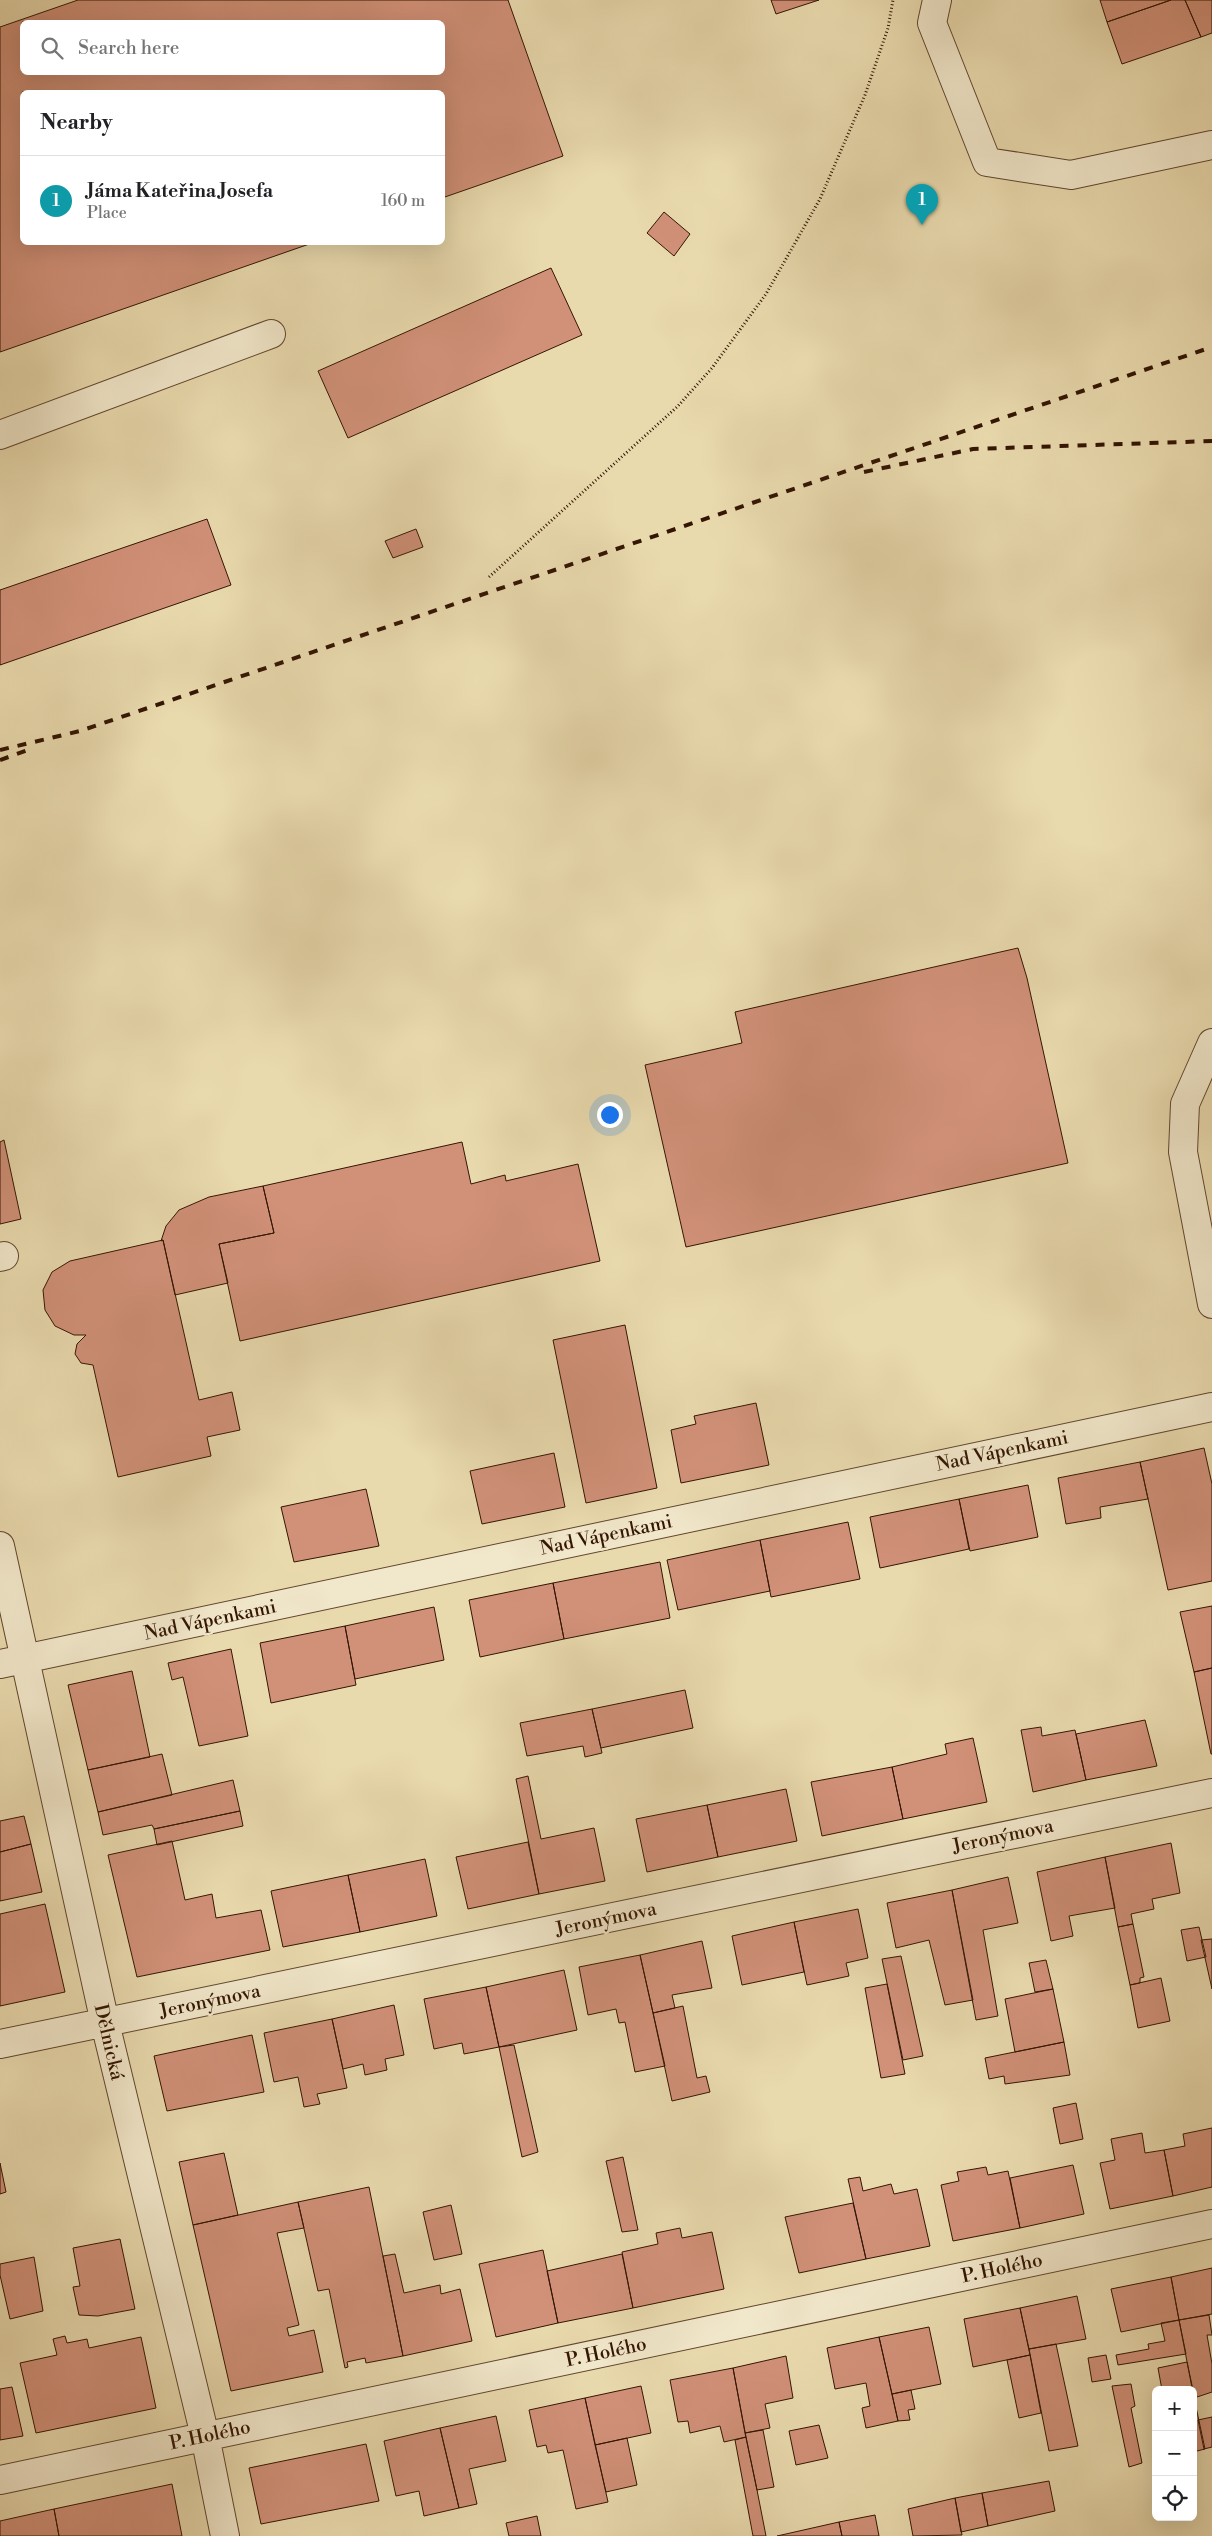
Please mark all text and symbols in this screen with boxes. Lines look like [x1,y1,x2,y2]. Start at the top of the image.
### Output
search box [20,20,445,75]
icon: search [38,34,66,62]
text: Search here [78,36,179,60]
text: Nearby [40,110,113,136]
text: Jáma Kateřina Josefa [87,179,273,203]
pin: 1 [906,184,938,225]
text: 1 [52,191,60,211]
text: 160 m [381,191,425,211]
text: Place [87,203,127,223]
your location [597,1102,623,1128]
street label: Nad Vápenkami [934,1425,1070,1477]
street label: Nad Vápenkami [538,1509,674,1561]
street label: Nad Vápenkami [142,1594,278,1646]
street label: Jeronýmova [949,1814,1056,1859]
street label: Jeronýmova [552,1897,659,1942]
street label: Jeronýmova [156,1979,263,2024]
street label: Dělnická [89,2002,129,2083]
street label: P. Holého [959,2248,1045,2288]
street label: P. Holého [563,2332,649,2372]
map controls [1152,2386,1197,2521]
button: + [1152,2386,1197,2431]
street label: P. Holého [167,2415,253,2455]
button: − [1152,2431,1197,2476]
button: locate [1152,2476,1197,2521]

